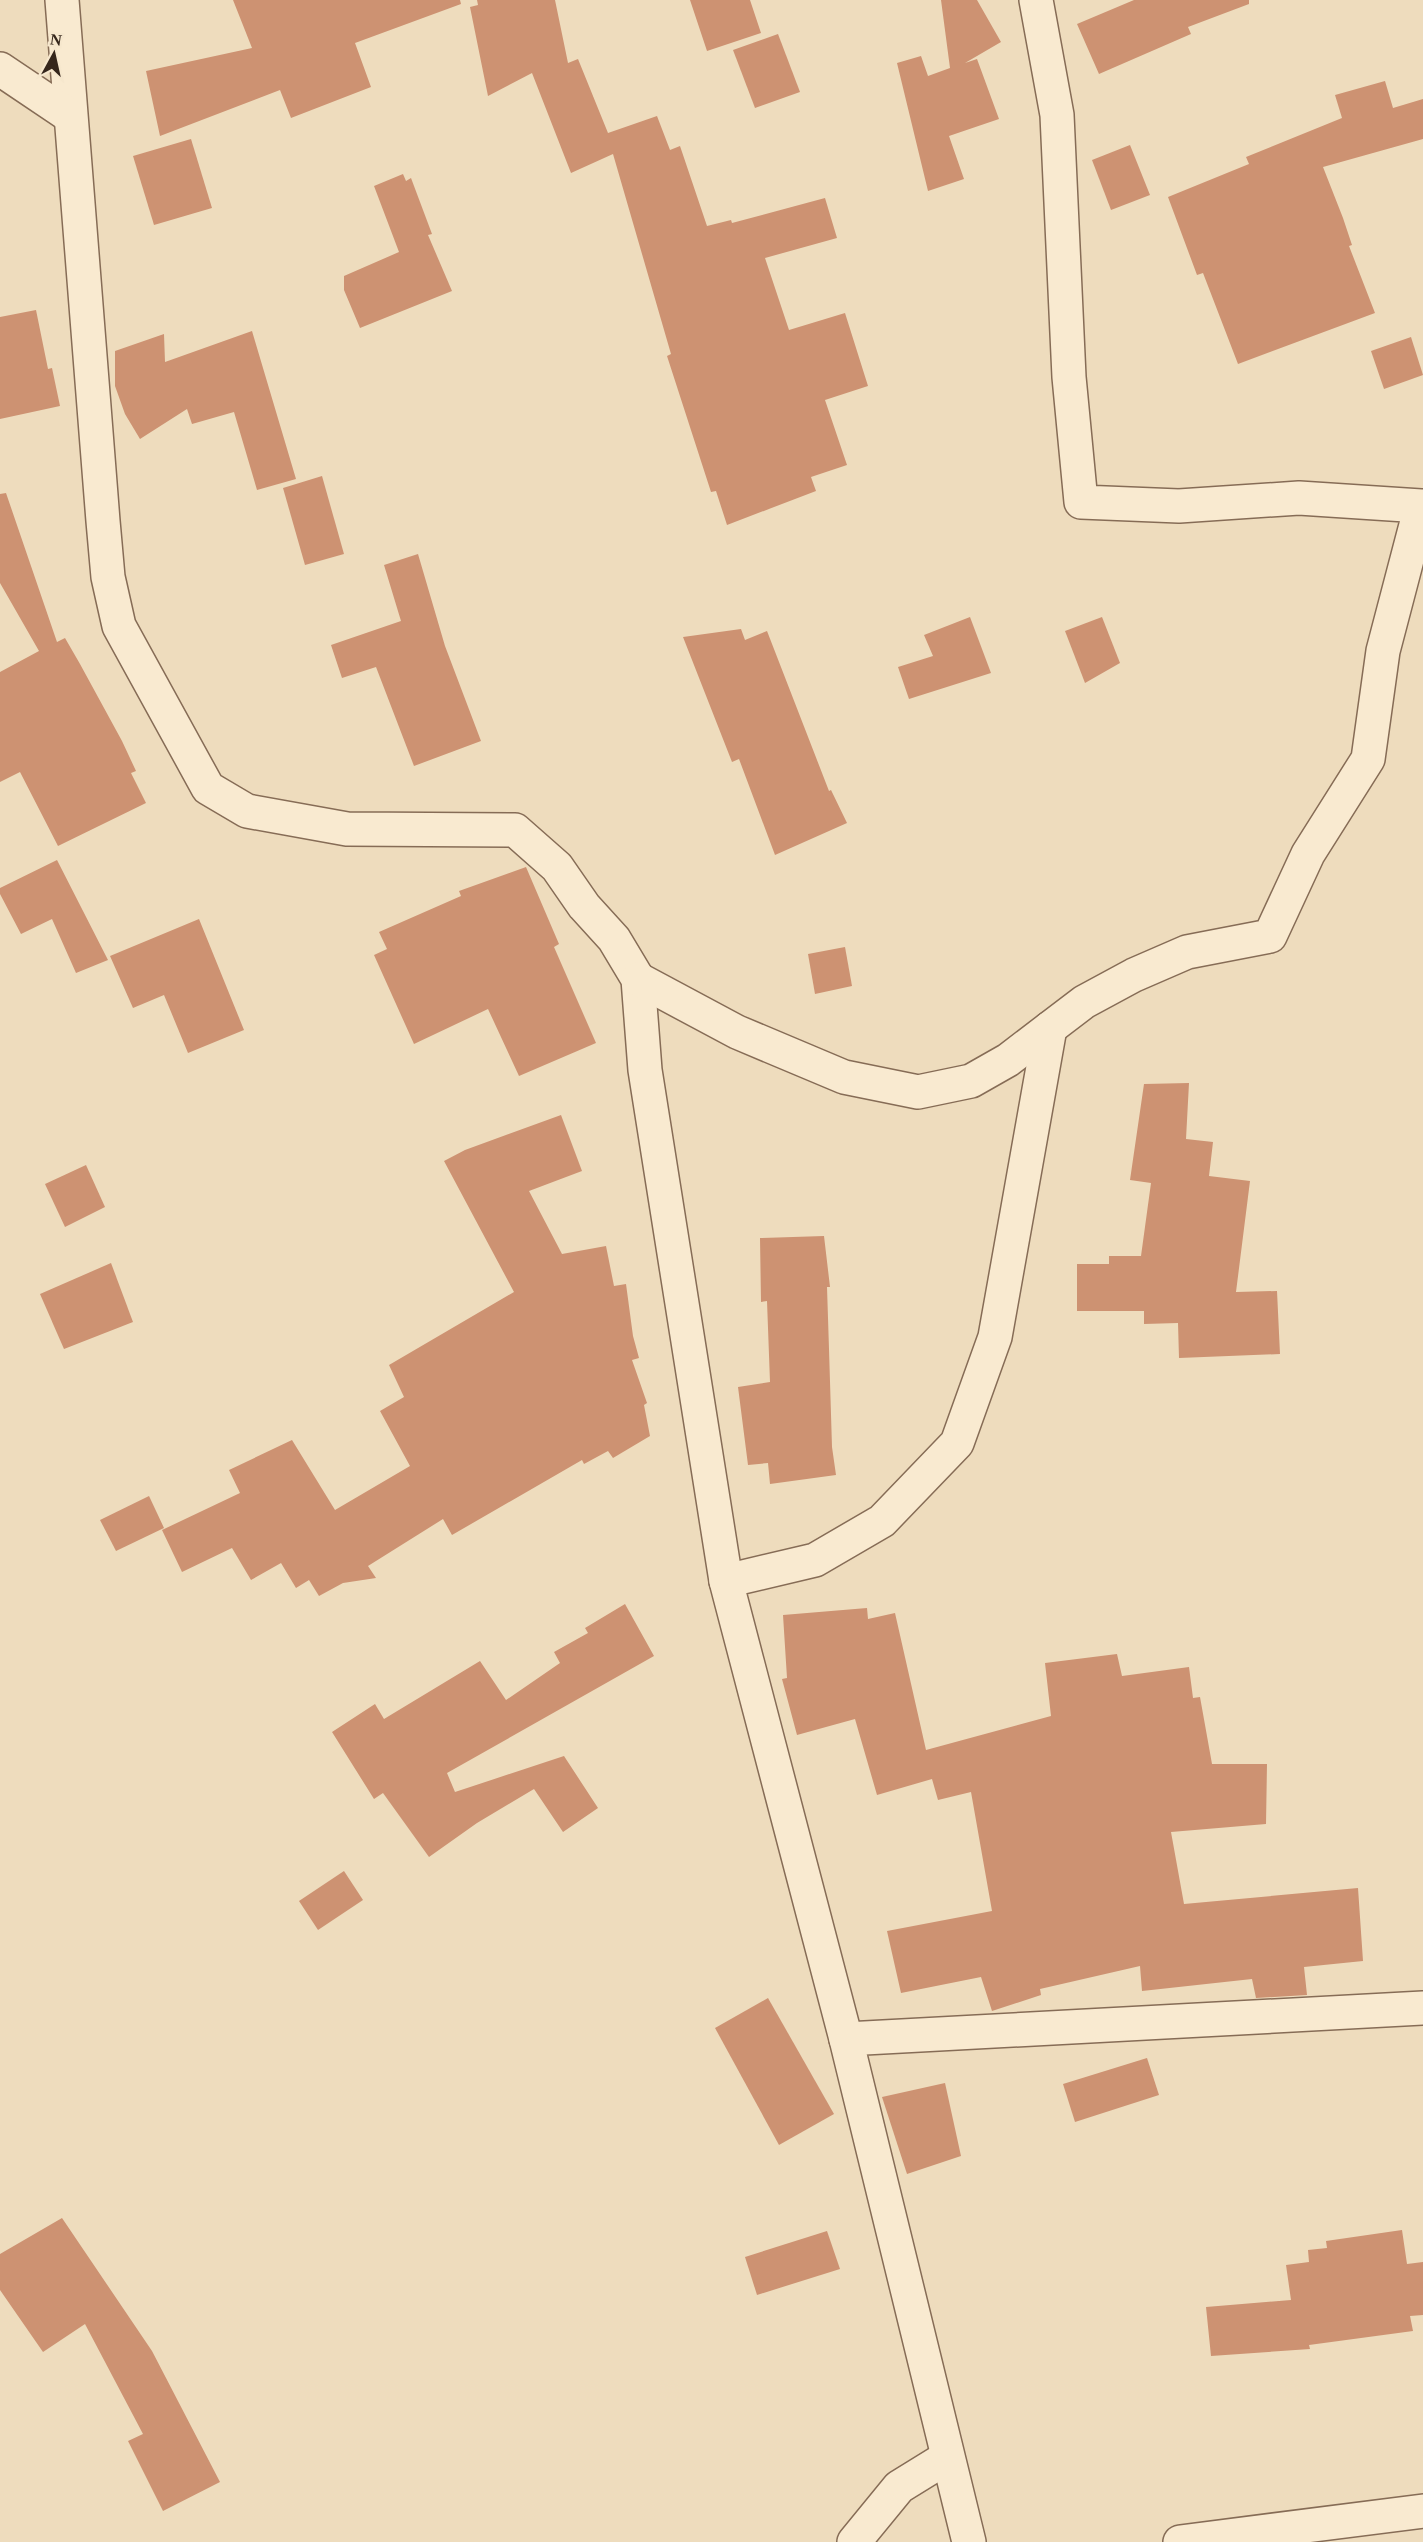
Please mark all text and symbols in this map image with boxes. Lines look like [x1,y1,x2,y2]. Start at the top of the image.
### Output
north arrow [24,24,84,84]
text: N [49,30,63,49]

